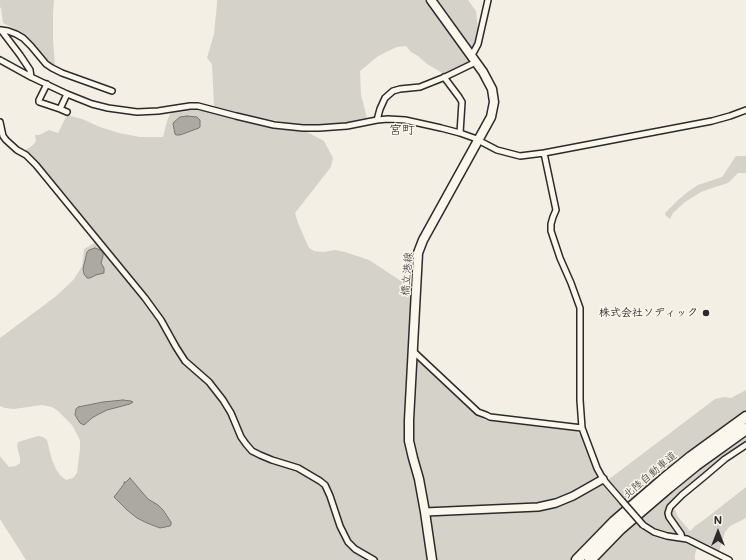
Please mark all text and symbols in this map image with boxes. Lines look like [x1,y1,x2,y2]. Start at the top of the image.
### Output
district label: 宮町 [389,122,415,138]
street label: 橋立港線 [399,252,415,296]
place label: 株式会社ソディック [599,306,698,320]
marker: 株式会社ソディック [701,308,711,318]
street label: 北陸自動車道 [620,449,680,501]
north arrow [698,512,738,552]
text: N [714,512,722,527]

